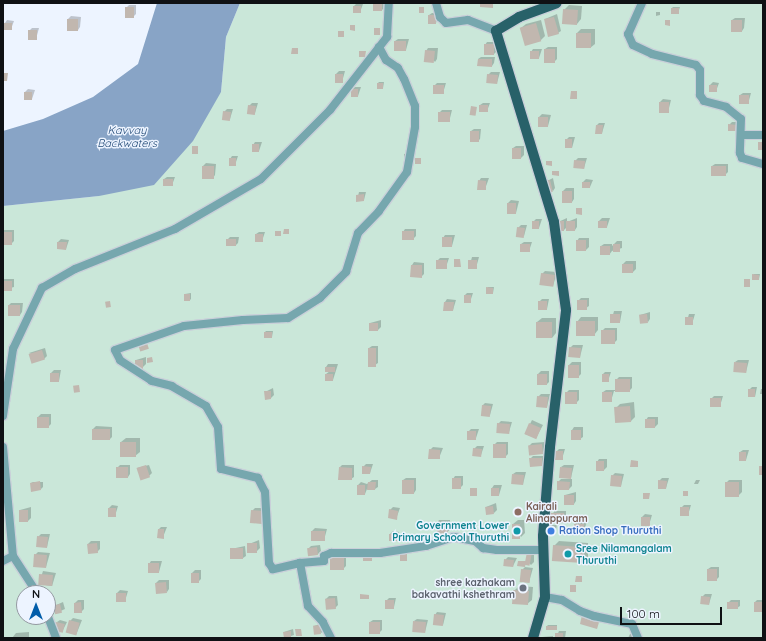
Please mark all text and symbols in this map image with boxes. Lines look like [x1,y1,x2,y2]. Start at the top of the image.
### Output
water label: Kavvay Backwaters [97,124,157,150]
place label: Kairali Alinappuram [526,500,588,524]
marker: Kairali Alinappuram [513,507,523,517]
place label: Government Lower Primary School Thuruthi [392,519,509,542]
place label: Ration Shop Thuruthi [559,525,661,537]
marker: Government Lower Primary School Thuruthi [512,526,522,536]
marker: Ration Shop Thuruthi [546,526,556,536]
place label: Sree Nilamangalam Thuruthi [576,542,672,566]
marker: Sree Nilamangalam Thuruthi [563,549,573,559]
place label: shree kazhakam bakavathi kshethram [412,576,515,600]
marker: shree kazhakam bakavathi kshethram [518,583,528,593]
north arrow [16,585,56,625]
text: N [32,587,40,601]
scale bar [622,599,724,625]
text: 100 m [627,606,660,621]

